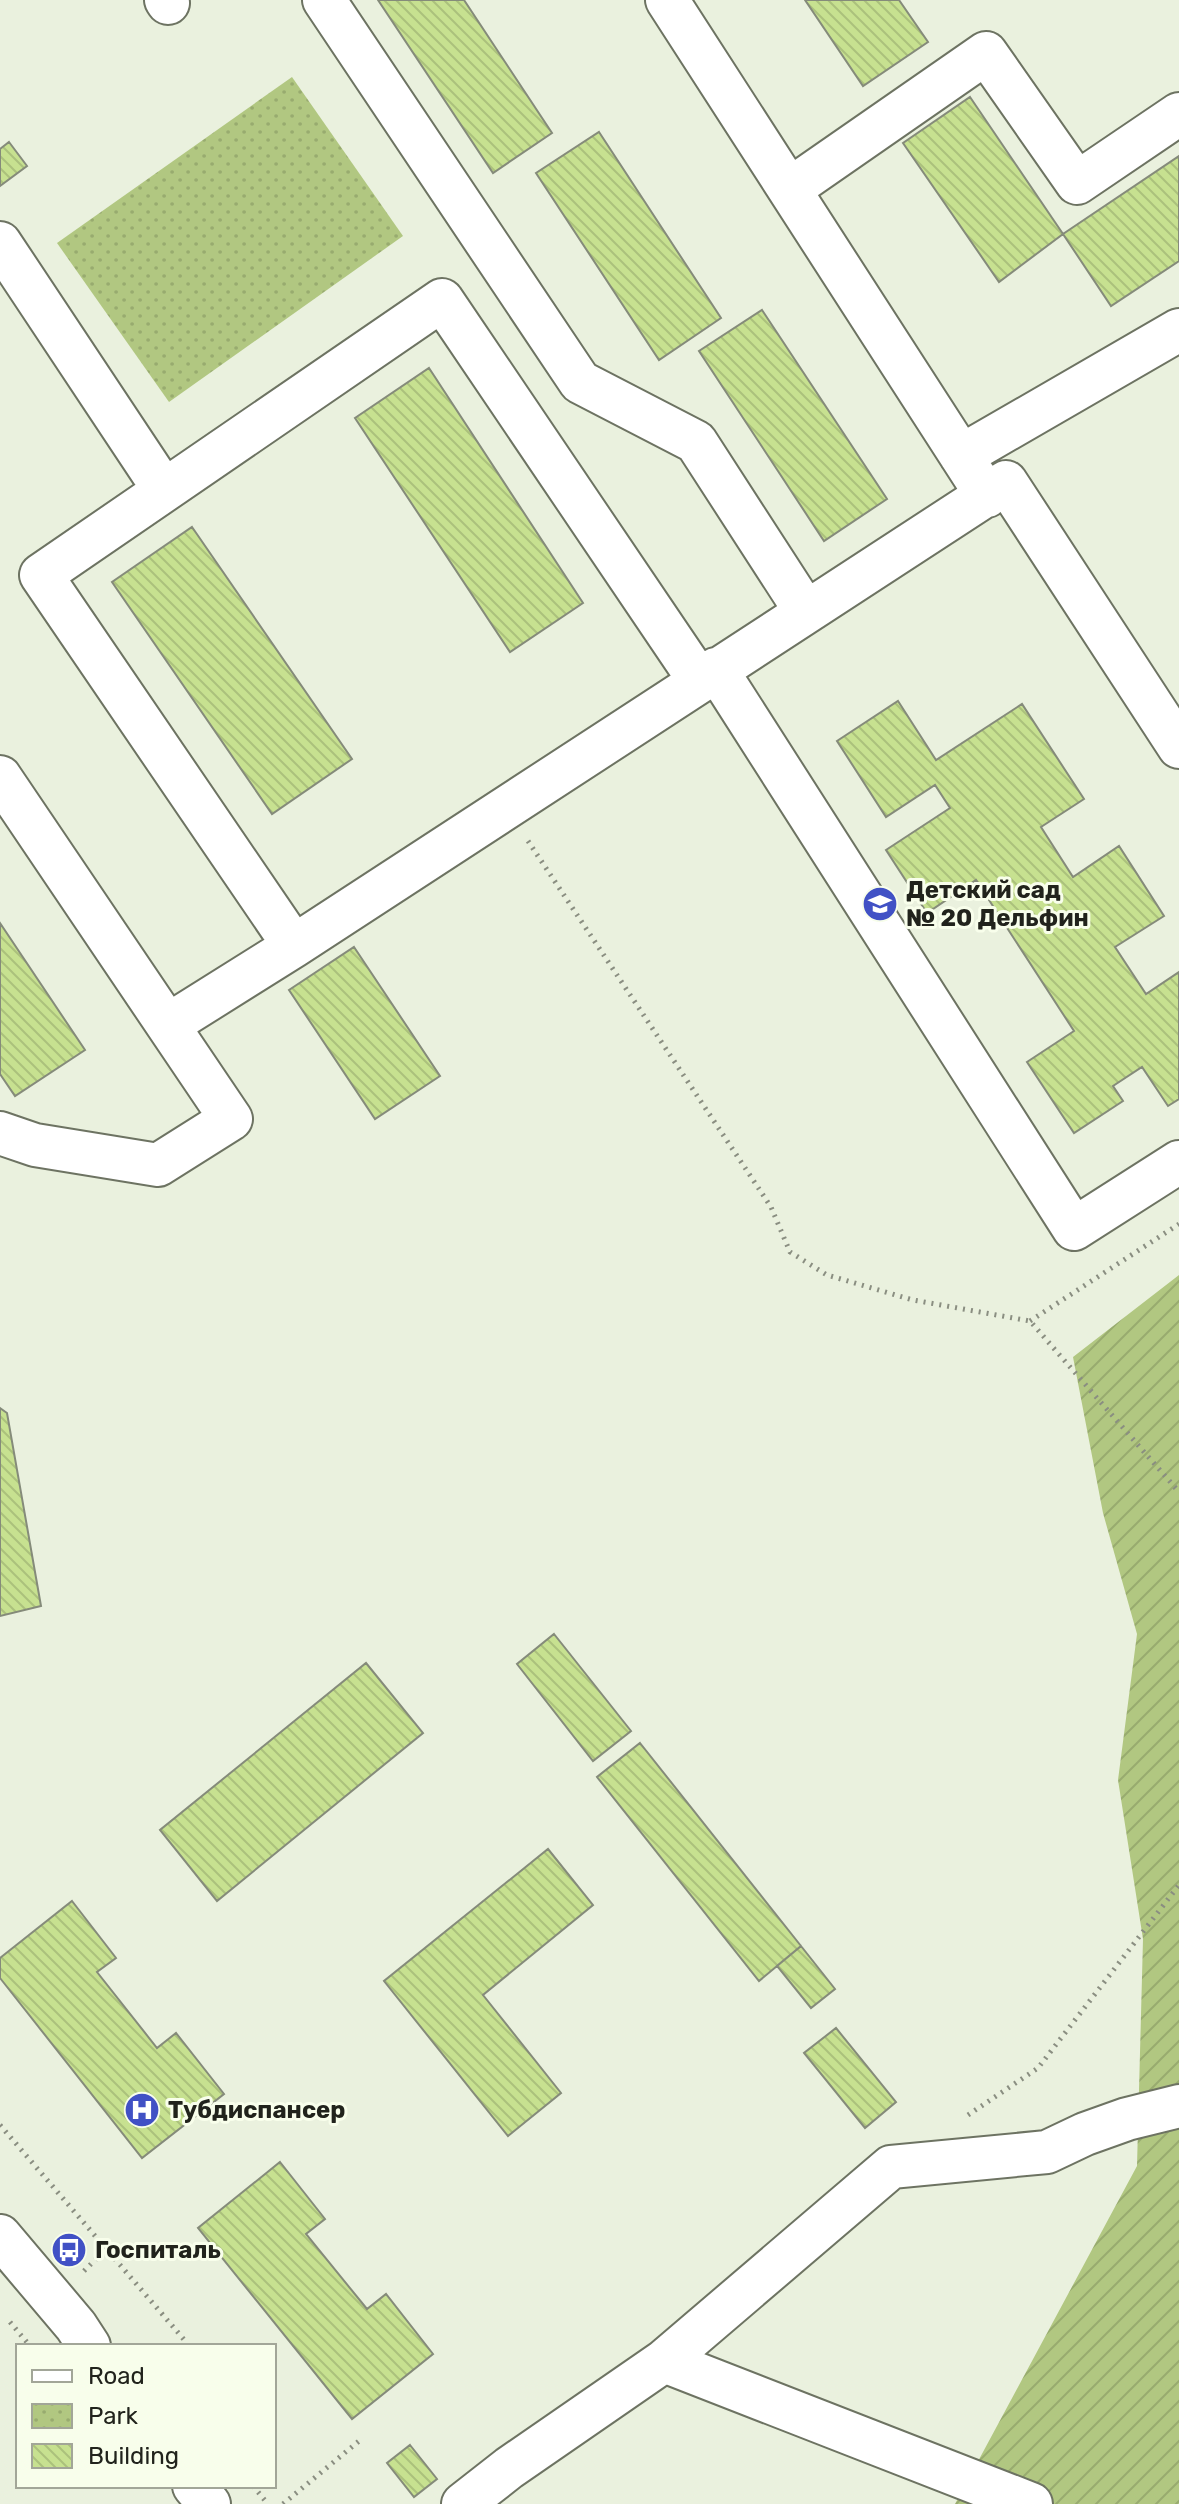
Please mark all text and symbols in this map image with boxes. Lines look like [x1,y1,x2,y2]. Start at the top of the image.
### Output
place label: Детский сад № 20 Дельфин [906,876,1089,932]
school or university icon: Детский сад № 20 Дельфин [861,885,899,923]
hospital icon: Тубдиспансер [123,2091,161,2129]
place label: Тубдиспансер [168,2096,345,2124]
bus stop icon: Госпиталь [50,2231,88,2269]
place label: Госпиталь [95,2236,221,2264]
legend [16,2344,276,2488]
text: Road [88,2362,145,2390]
text: Park [88,2402,139,2430]
text: Building [88,2442,179,2470]

